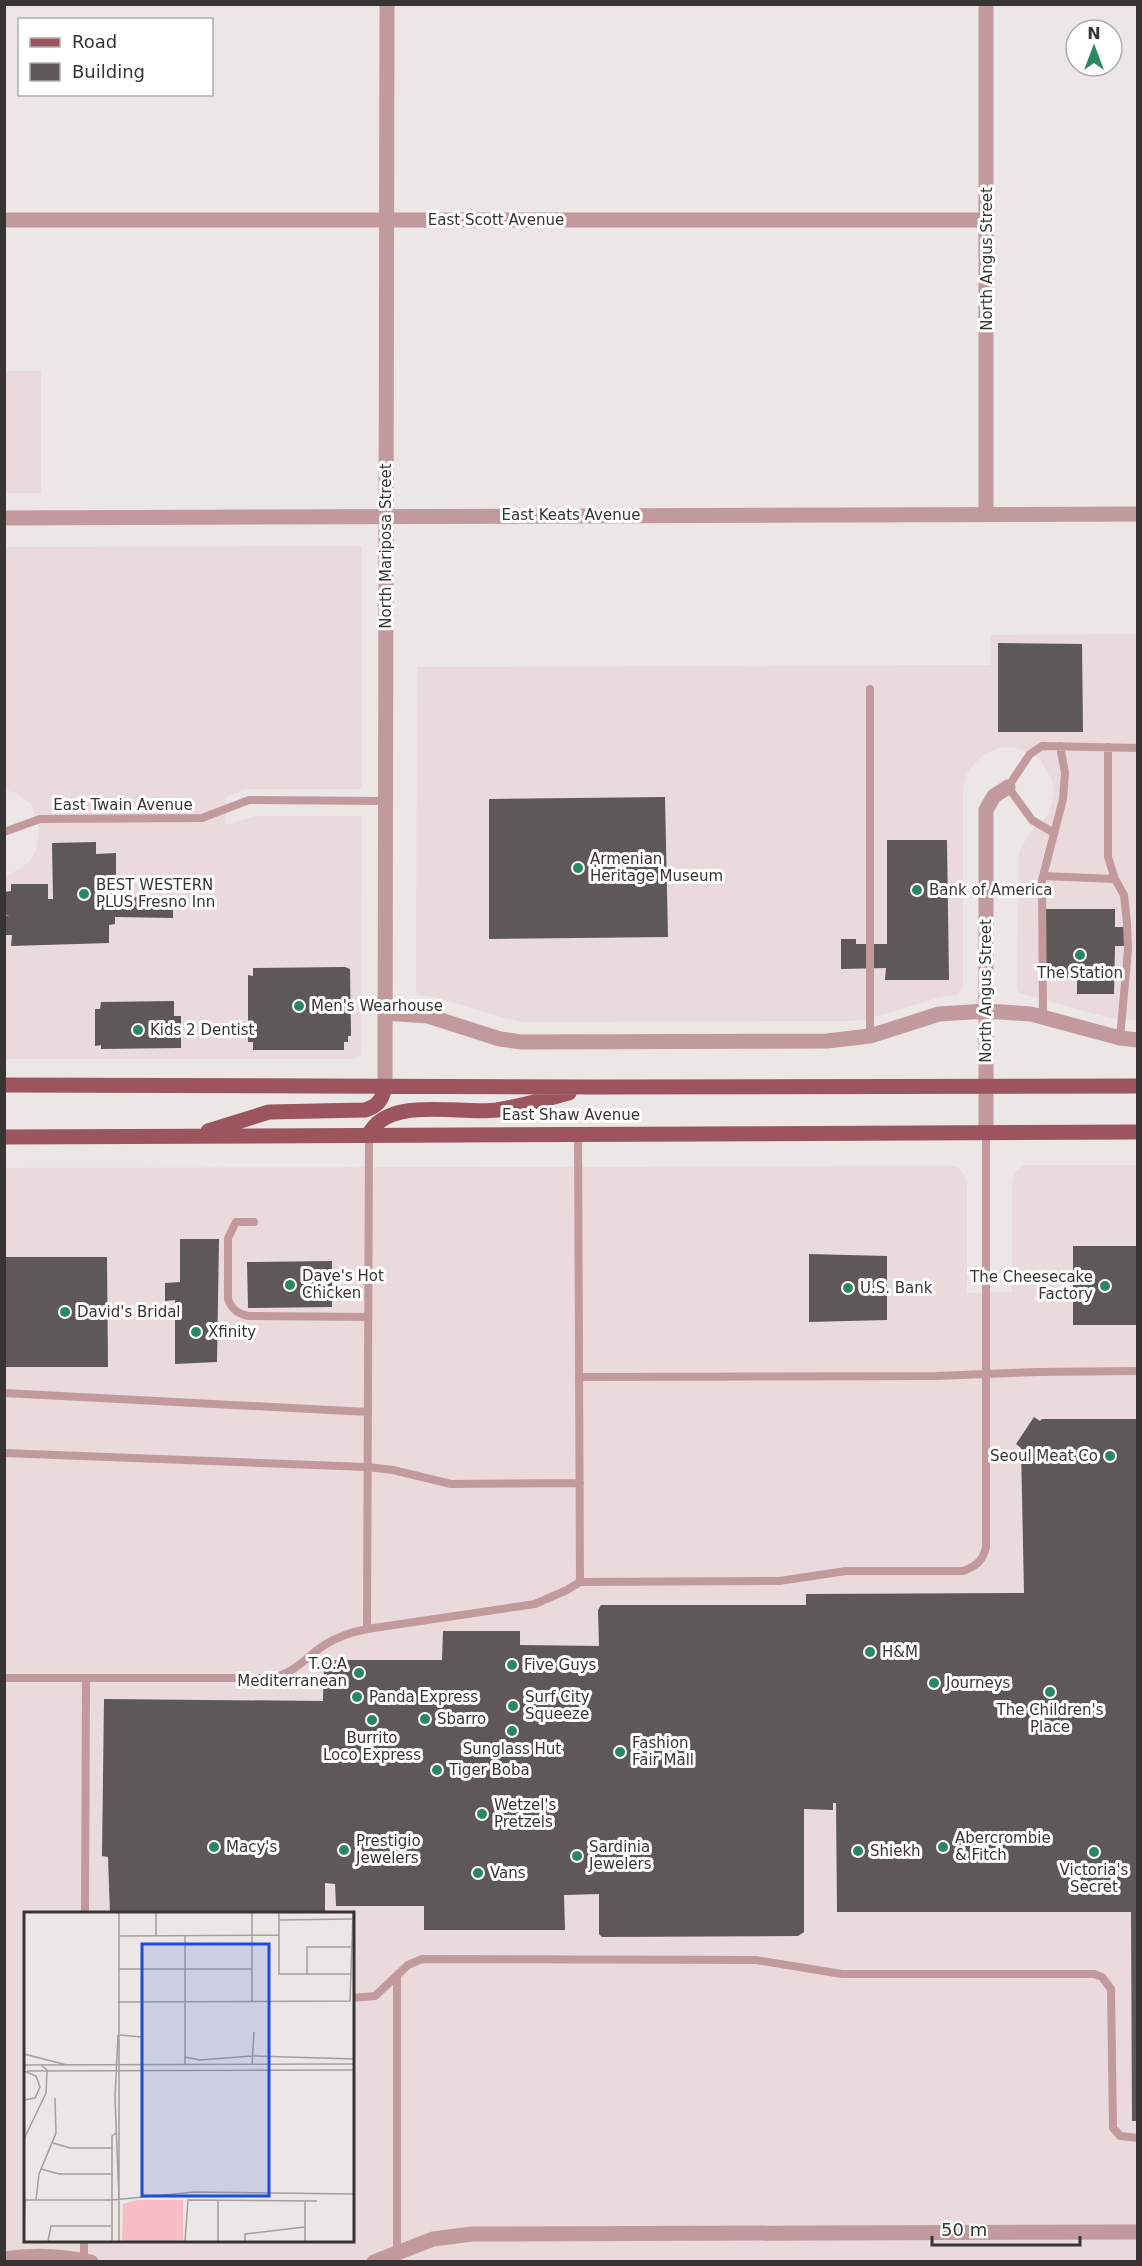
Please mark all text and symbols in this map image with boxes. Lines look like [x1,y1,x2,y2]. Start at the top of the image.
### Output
legend [18,18,213,96]
north arrow [1064,18,1124,78]
text: N [1087,24,1101,43]
text: Road [72,31,117,52]
text: Building [72,61,145,82]
street label: North Angus Street [978,187,996,331]
street label: East Scott Avenue [428,211,564,229]
street label: North Mariposa Street [377,463,395,629]
street label: East Keats Avenue [502,506,640,524]
street label: East Twain Avenue [53,796,193,814]
place label: Armenian Heritage Museum [590,850,723,885]
marker: Armenian Heritage Museum [571,861,585,875]
place label: BEST WESTERN PLUS Fresno Inn [96,876,215,911]
place label: Bank of America [929,881,1053,899]
marker: Bank of America [910,883,924,897]
marker: BEST WESTERN PLUS Fresno Inn [77,887,91,901]
street label: North Angus Street [977,919,995,1063]
marker: The Station [1073,948,1087,962]
place label: The Station [1036,964,1123,982]
place label: Men's Wearhouse [311,997,443,1015]
marker: Men's Wearhouse [292,999,306,1013]
place label: Kids 2 Dentist [150,1021,255,1039]
marker: Kids 2 Dentist [131,1023,145,1037]
street label: East Shaw Avenue [502,1106,640,1124]
place label: Dave's Hot Chicken [302,1267,384,1302]
place label: The Cheesecake Factory [969,1268,1093,1303]
marker: Dave's Hot Chicken [283,1278,297,1292]
place label: U.S. Bank [860,1279,933,1297]
marker: The Cheesecake Factory [1098,1279,1112,1293]
marker: U.S. Bank [841,1281,855,1295]
place label: David's Bridal [77,1303,181,1321]
marker: David's Bridal [58,1305,72,1319]
place label: Xfinity [208,1323,256,1341]
marker: Xfinity [189,1325,203,1339]
place label: Seoul Meat Co [990,1447,1098,1465]
marker: Seoul Meat Co [1103,1449,1117,1463]
place label: H&M [882,1643,918,1661]
marker: H&M [863,1645,877,1659]
place label: T.O.A Mediterranean [237,1655,348,1690]
place label: Five Guys [524,1656,597,1674]
marker: Five Guys [505,1658,519,1672]
marker: T.O.A Mediterranean [352,1666,366,1680]
place label: Journeys [945,1674,1011,1692]
marker: Journeys [927,1676,941,1690]
marker: The Children's Place [1043,1685,1057,1699]
place label: Panda Express [369,1688,478,1706]
place label: Surf City Squeeze [525,1688,590,1723]
marker: Panda Express [350,1690,364,1704]
marker: Surf City Squeeze [506,1699,520,1713]
place label: The Children's Place [995,1701,1104,1736]
place label: Sbarro [437,1710,486,1728]
marker: Sbarro [418,1712,432,1726]
marker: Burrito Loco Express [365,1713,379,1727]
marker: Sunglass Hut [505,1724,519,1738]
place label: Burrito Loco Express [323,1729,421,1764]
place label: Fashion Fair Mall [632,1734,694,1769]
place label: Sunglass Hut [463,1740,561,1758]
marker: Fashion Fair Mall [613,1745,627,1759]
place label: Tiger Boba [448,1761,530,1779]
marker: Tiger Boba [430,1763,444,1777]
place label: Wetzel's Pretzels [494,1796,556,1831]
marker: Wetzel's Pretzels [475,1807,489,1821]
place label: Abercrombie & Fitch [955,1829,1051,1864]
place label: Prestigio Jewelers [355,1832,421,1867]
place label: Macy's [226,1838,277,1856]
place label: Sardinia Jewelers [588,1838,652,1873]
marker: Macy's [207,1840,221,1854]
marker: Abercrombie & Fitch [936,1840,950,1854]
place label: Shiekh [870,1842,921,1860]
marker: Prestigio Jewelers [337,1843,351,1857]
marker: Shiekh [851,1844,865,1858]
marker: Victoria's Secret [1087,1845,1101,1859]
marker: Sardinia Jewelers [570,1849,584,1863]
place label: Victoria's Secret [1060,1861,1129,1896]
place label: Vans [490,1864,526,1882]
marker: Vans [471,1866,485,1880]
inset map [24,1912,354,2242]
scale bar [932,2209,1080,2247]
text: 50 m [941,2219,987,2240]

